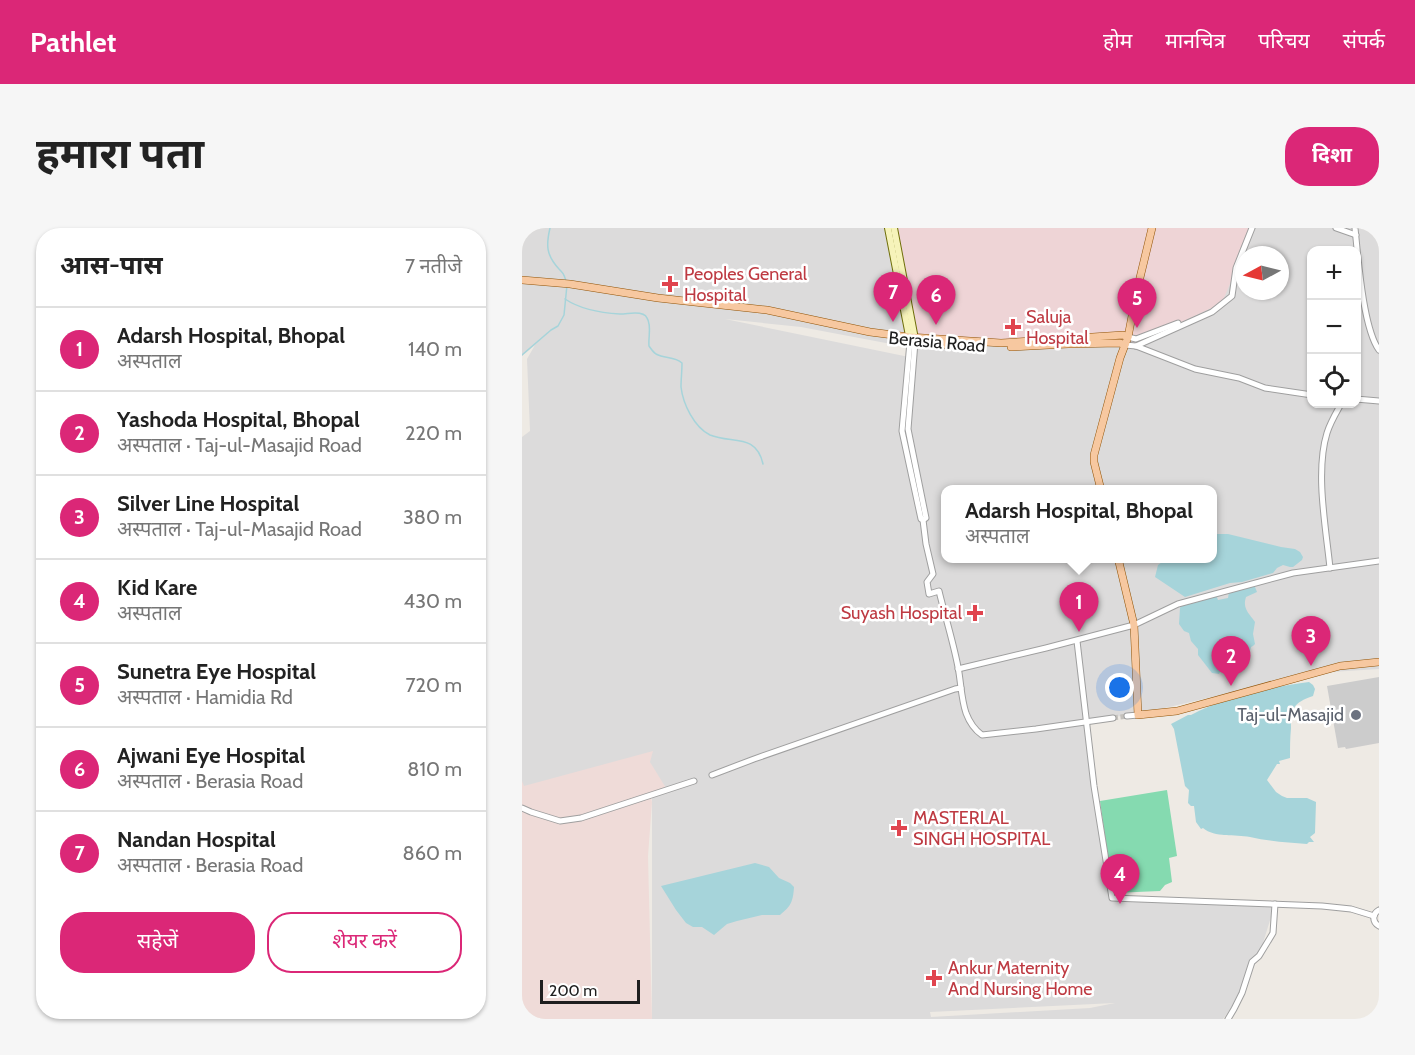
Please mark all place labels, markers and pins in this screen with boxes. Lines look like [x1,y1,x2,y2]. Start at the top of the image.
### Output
place label: Peoples General Hospital [684,263,808,306]
pin: 7 [874,272,913,322]
marker: Peoples General Hospital [661,275,679,293]
pin: 6 [916,276,956,325]
pin: 5 [1118,279,1156,328]
place label: Saluja Hospital [1026,306,1089,349]
marker: Saluja Hospital [1004,318,1022,336]
pin: 1 [1060,582,1098,632]
place label: Suyash Hospital [841,602,963,624]
marker: Suyash Hospital [966,604,984,622]
pin: 3 [1292,616,1330,666]
pin: 2 [1212,636,1250,686]
place label: Taj-ul-Masajid [1237,704,1344,726]
marker: Taj-ul-Masajid [1349,708,1363,722]
place label: MASTERLAL SINGH HOSPITAL [913,807,1050,850]
marker: MASTERLAL SINGH HOSPITAL [890,819,908,837]
pin: 4 [1100,854,1140,904]
place label: Ankur Maternity And Nursing Home [948,957,1093,1000]
marker: Ankur Maternity And Nursing Home [925,969,943,987]

